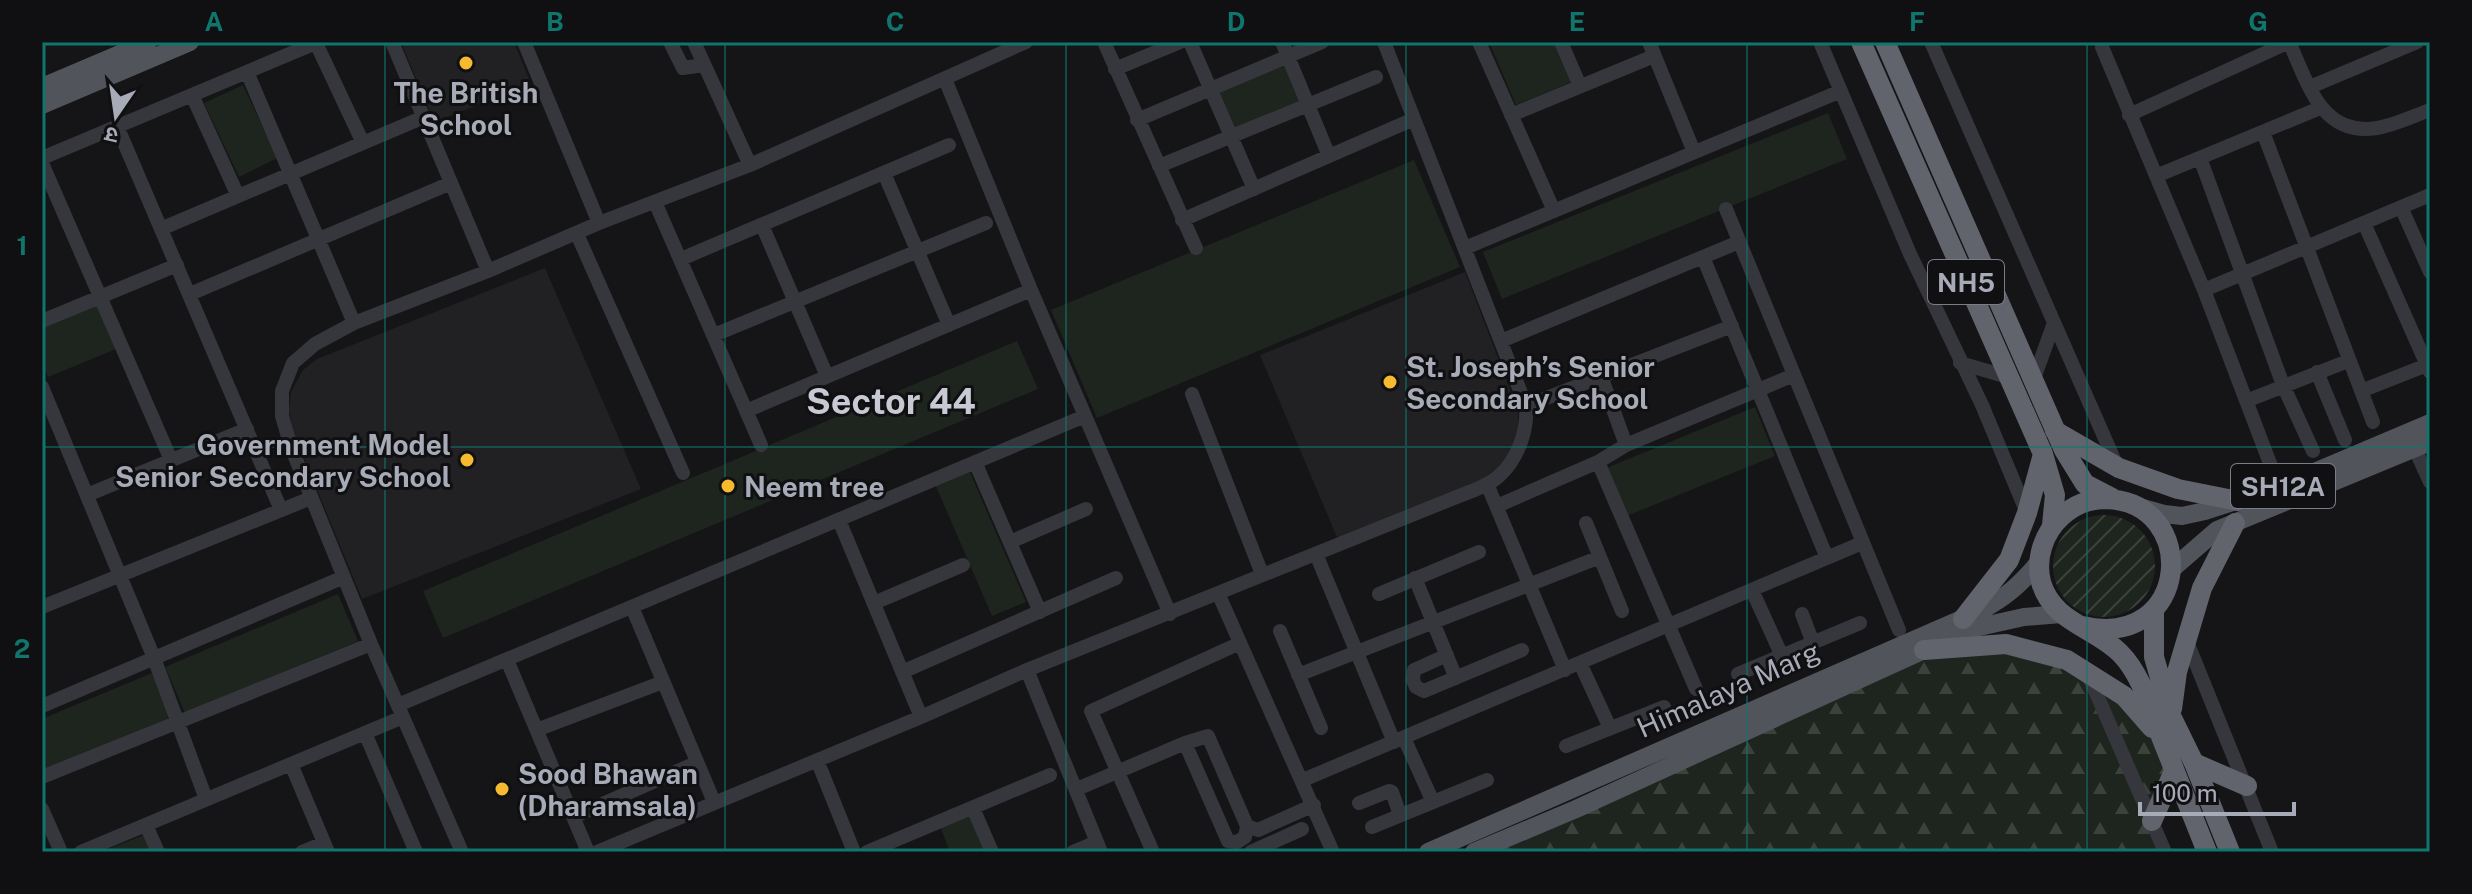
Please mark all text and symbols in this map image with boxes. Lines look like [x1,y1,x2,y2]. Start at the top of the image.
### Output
text: A [205,6,224,37]
text: B [546,6,564,37]
text: C [886,6,904,37]
text: D [1227,6,1245,37]
text: E [1569,6,1585,37]
text: F [1909,6,1925,37]
text: G [2248,6,2268,37]
marker: The British School [457,54,475,72]
north arrow [76,76,156,156]
place label: The British School [394,76,538,141]
text: उ [101,121,121,150]
text: 1 [16,230,28,261]
road number: NH5 [1928,260,2004,304]
place label: St. Joseph’s Senior Secondary School [1406,350,1655,415]
marker: St. Joseph’s Senior Secondary School [1381,373,1399,391]
district label: Sector 44 [806,380,976,422]
place label: Government Model Senior Secondary School [115,428,451,493]
marker: Government Model Senior Secondary School [458,451,476,469]
road number: SH12A [2231,464,2335,508]
place label: Neem tree [744,470,885,503]
marker: Neem tree [719,477,737,495]
text: 2 [14,633,30,664]
street label: Himalaya Marg [1631,634,1825,744]
place label: Sood Bhawan (Dharamsala) [518,757,698,822]
scale bar [2140,766,2294,816]
text: 100 m [2152,779,2218,807]
marker: Sood Bhawan (Dharamsala) [493,780,511,798]

